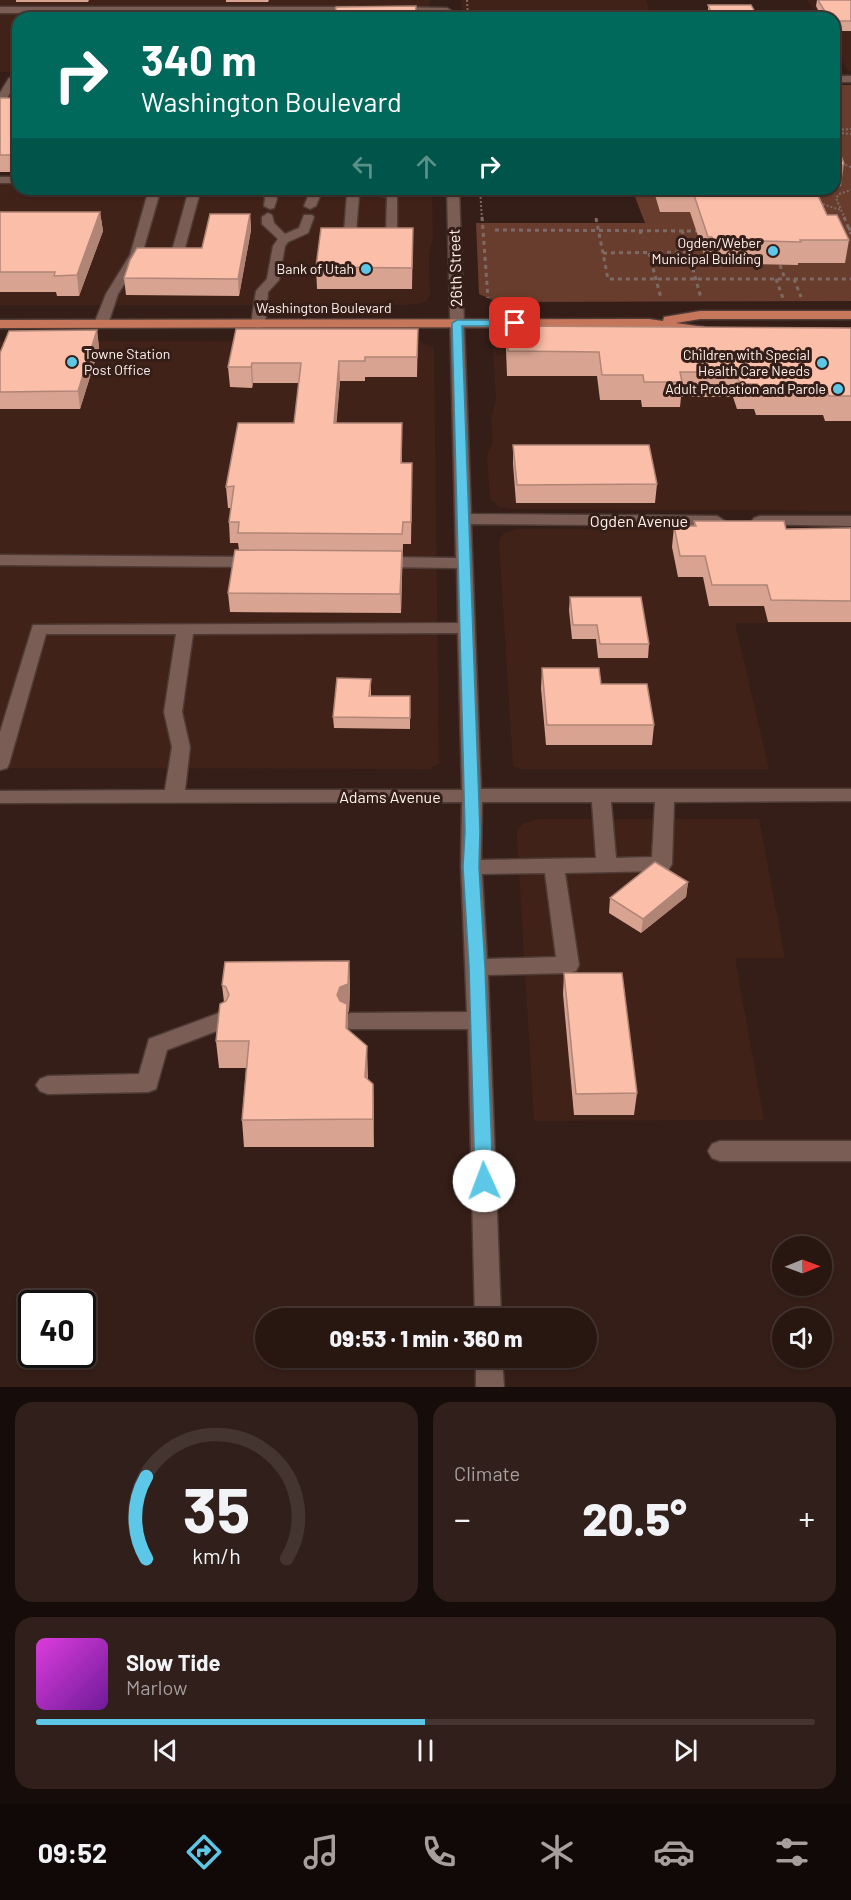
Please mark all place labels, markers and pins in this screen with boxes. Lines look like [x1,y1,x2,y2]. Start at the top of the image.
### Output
place label: Ogden/Weber Municipal Building [651,234,761,267]
marker: Ogden/Weber Municipal Building [766,244,780,258]
place label: Bank of Utah [277,260,354,277]
marker: Bank of Utah [359,262,373,276]
pin [489,297,540,348]
place label: Towne Station Post Office [84,345,170,378]
place label: Children with Special Health Care Needs [683,346,810,379]
marker: Towne Station Post Office [65,355,79,369]
marker: Children with Special Health Care Needs [815,356,829,370]
place label: Adult Probation and Parole [665,380,826,397]
marker: Adult Probation and Parole [831,382,845,396]

